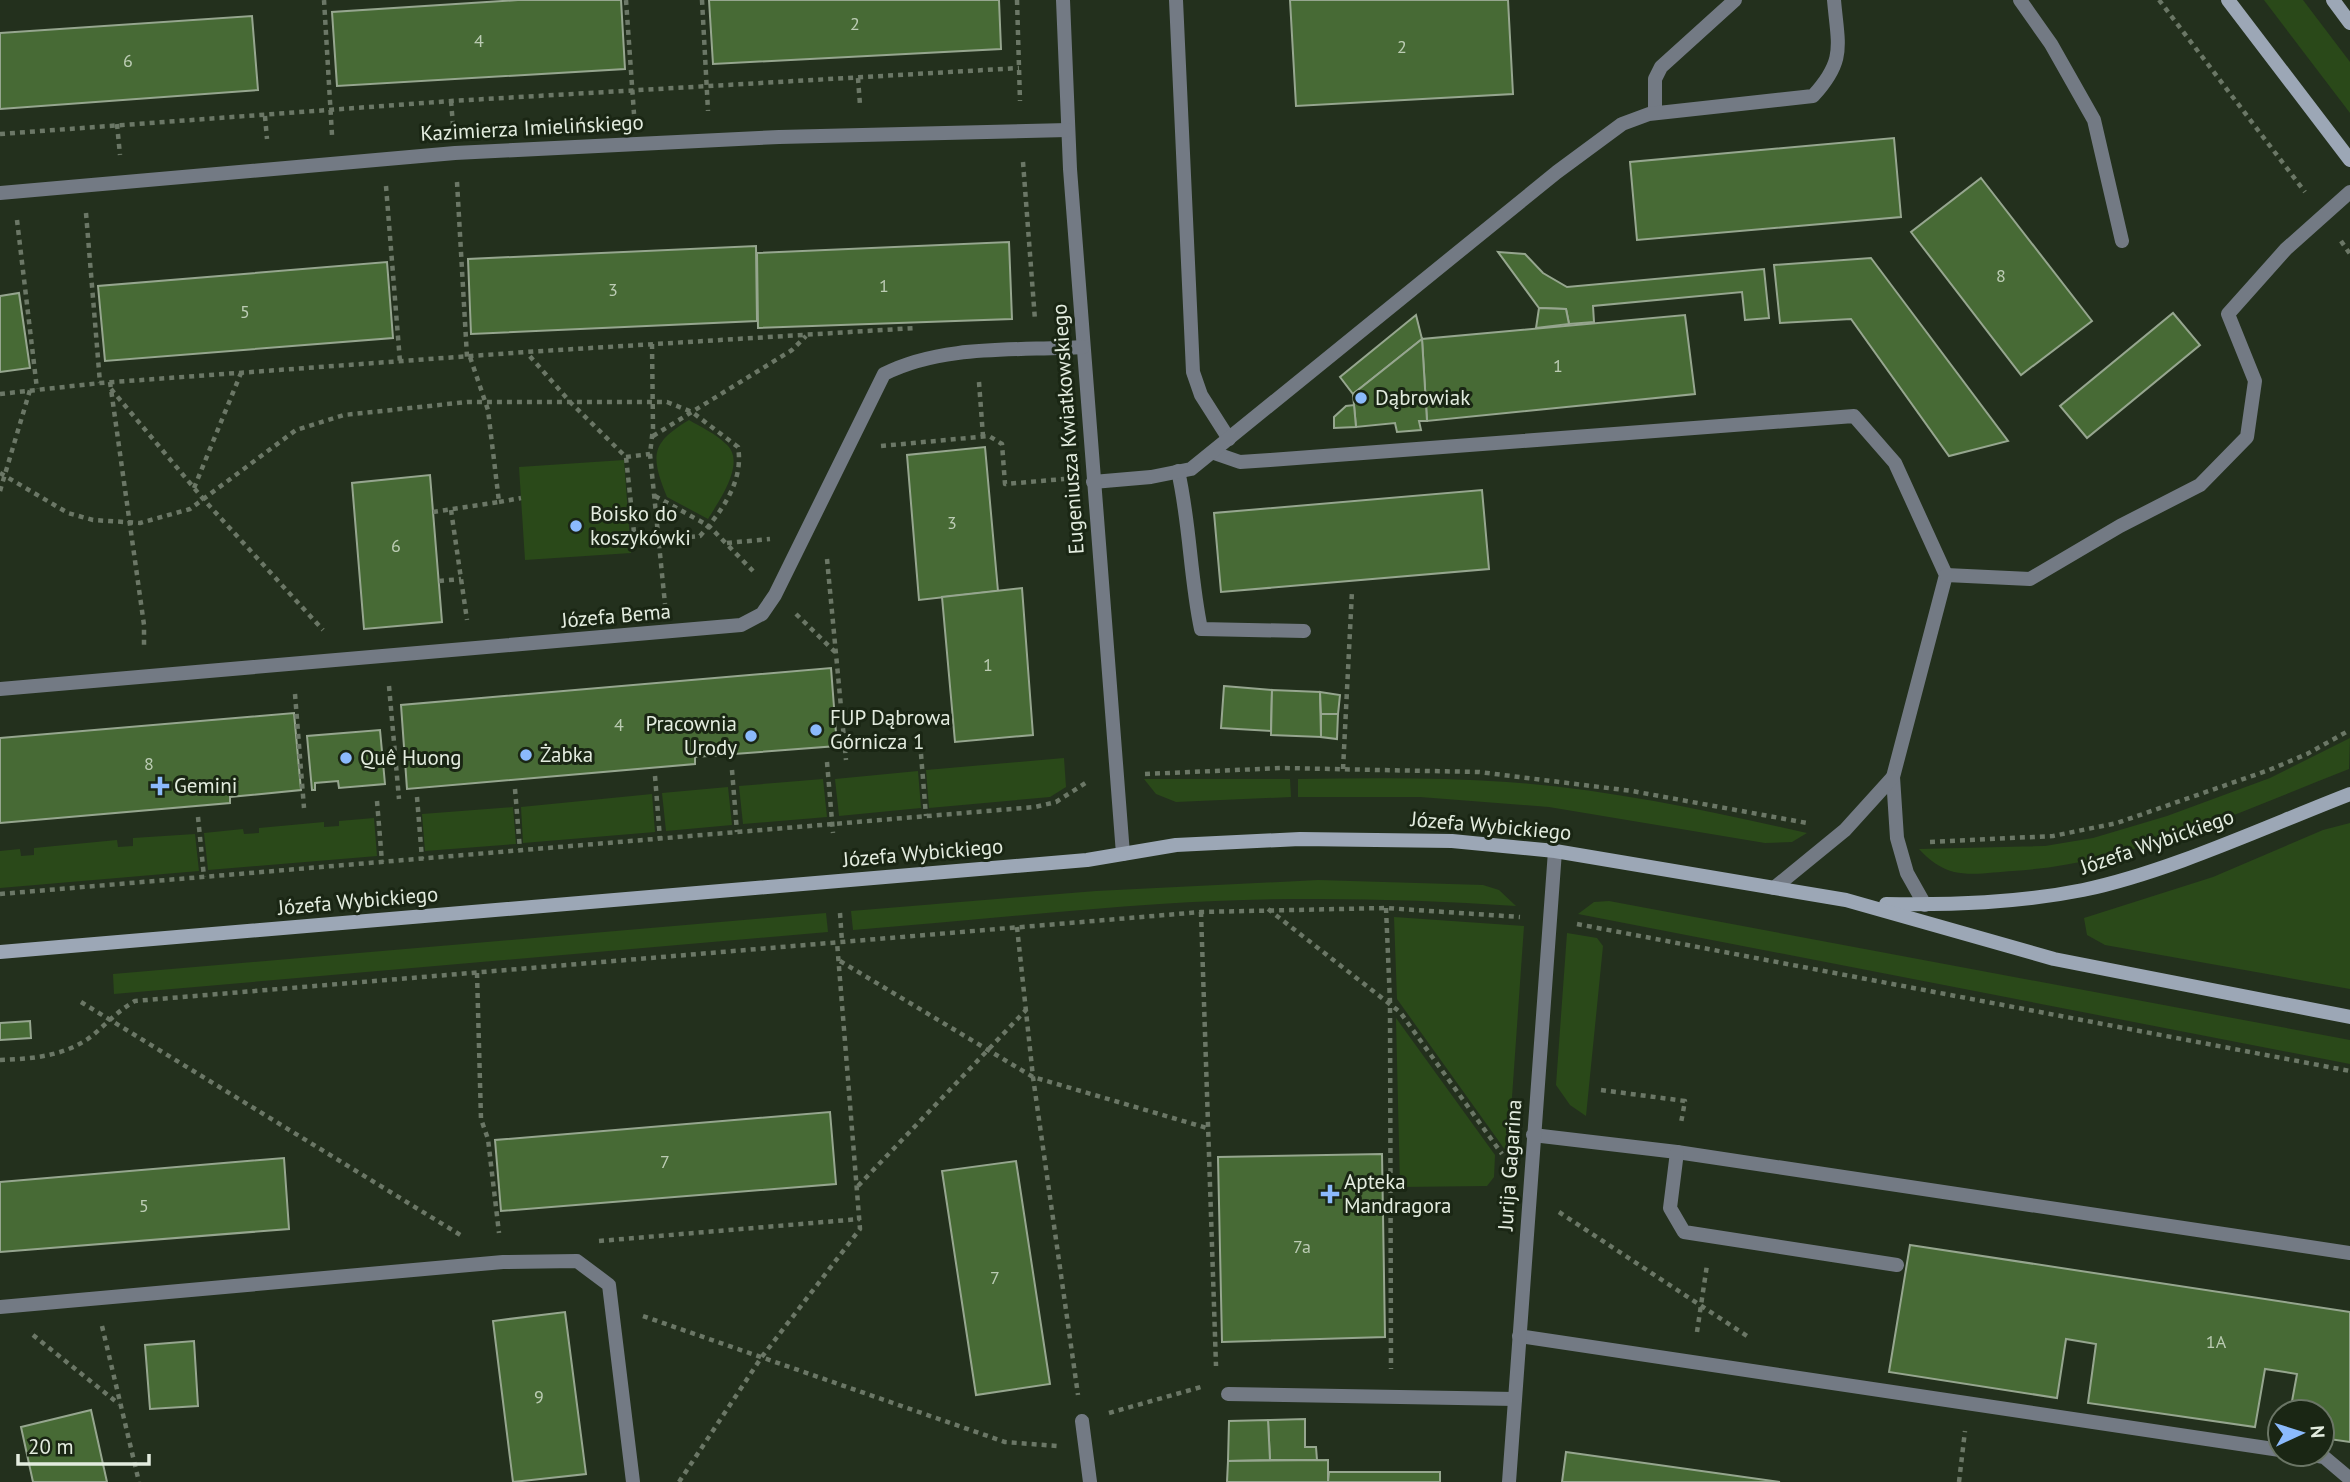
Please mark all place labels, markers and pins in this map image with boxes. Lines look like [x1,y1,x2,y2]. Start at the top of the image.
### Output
place label: Dąbrowiak [1375,384,1470,411]
marker: Dąbrowiak [1353,390,1369,406]
place label: Boisko do koszykówki [590,500,691,551]
marker: Boisko do koszykówki [568,518,584,534]
place label: FUP Dąbrowa Górnicza 1 [830,704,951,755]
place label: Pracownia Urody [645,710,737,761]
marker: FUP Dąbrowa Górnicza 1 [808,722,824,738]
marker: Pracownia Urody [743,728,759,744]
place label: Żabka [540,741,593,768]
place label: Quê Huong [360,744,461,771]
marker: Żabka [518,747,534,763]
marker: Quê Huong [338,750,354,766]
place label: Gemini [174,772,237,799]
marker: Gemini [152,778,168,794]
place label: Apteka Mandragora [1344,1168,1451,1219]
marker: Apteka Mandragora [1322,1186,1338,1202]

